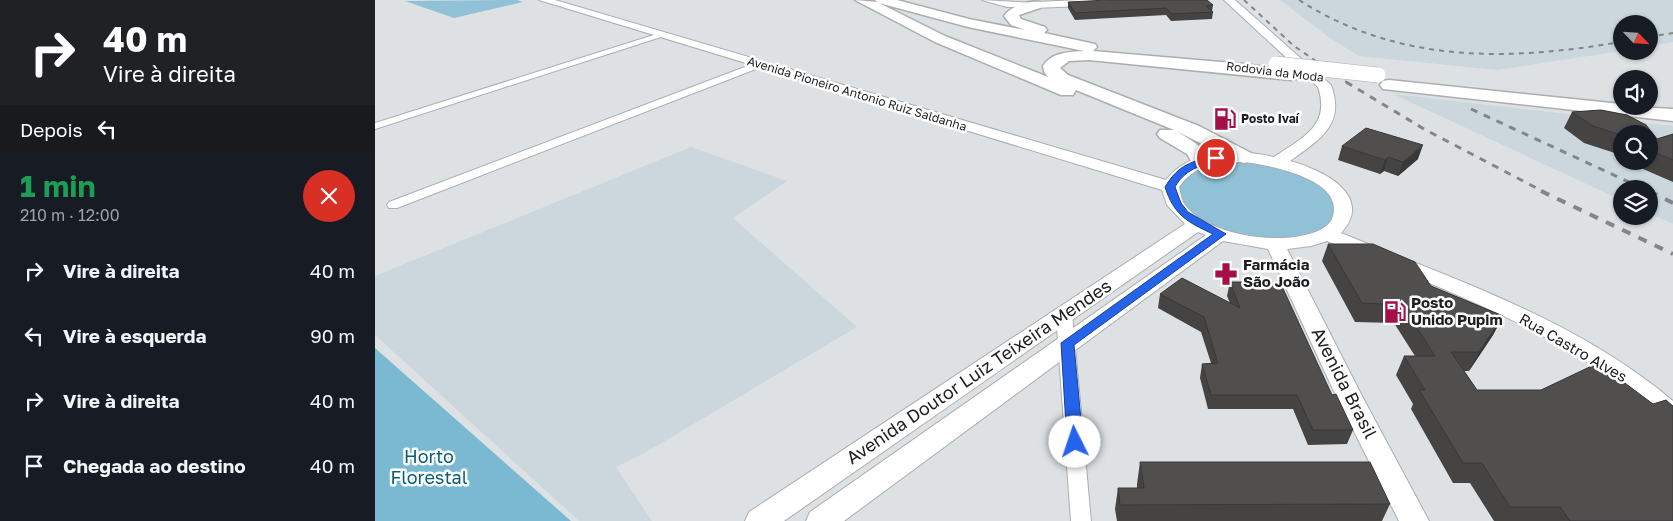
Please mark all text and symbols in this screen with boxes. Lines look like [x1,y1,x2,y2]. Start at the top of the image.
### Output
north arrow [1613,15,1657,60]
map controls [1613,15,1658,225]
text: 40 m [103,18,187,60]
icon: right [20,20,85,85]
street label: Avenida Pioneiro Antonio Ruiz Saldanha [746,53,969,134]
street label: Rodovia da Moda [1225,58,1325,85]
text: Vire à direita [103,60,236,87]
button: sound [1613,70,1658,115]
fuel station icon: Posto Ivaí [1212,106,1238,132]
place label: Posto Ivaí [1241,111,1301,126]
icon: left [93,115,121,143]
text: Depois [20,118,83,141]
button: search [1613,125,1658,170]
pin [1195,137,1237,179]
icon: arrive [1202,144,1230,172]
text: 1 min [20,168,96,204]
button: close [303,170,355,222]
button: layers [1613,180,1658,225]
text: 210 m · 12:00 [20,205,120,225]
place label: Farmácia São João [1243,255,1310,290]
icon: right [20,257,48,285]
text: Vire à direita [63,259,180,282]
text: 40 m [310,259,355,282]
pharmacy icon: Farmácia São João [1213,261,1239,287]
street label: Avenida Doutor Luiz Teixeira Mendes [842,274,1115,468]
place label: Posto Unido Pupim [1411,293,1503,328]
fuel station icon: Posto Unido Pupim [1382,299,1408,325]
street label: Rua Castro Alves [1516,309,1631,385]
icon: left [20,322,48,350]
street label: Avenida Brasil [1307,323,1382,442]
text: Vire à esquerda [63,324,206,347]
text: 90 m [310,324,355,347]
icon: right [20,387,48,415]
text: Vire à direita [63,389,180,412]
text: 40 m [310,389,355,412]
position arrow [1048,415,1100,467]
park label: Horto Florestal [390,445,468,488]
icon: arrive [20,452,48,480]
text: Chegada ao destino [63,454,246,477]
text: 40 m [310,454,355,477]

